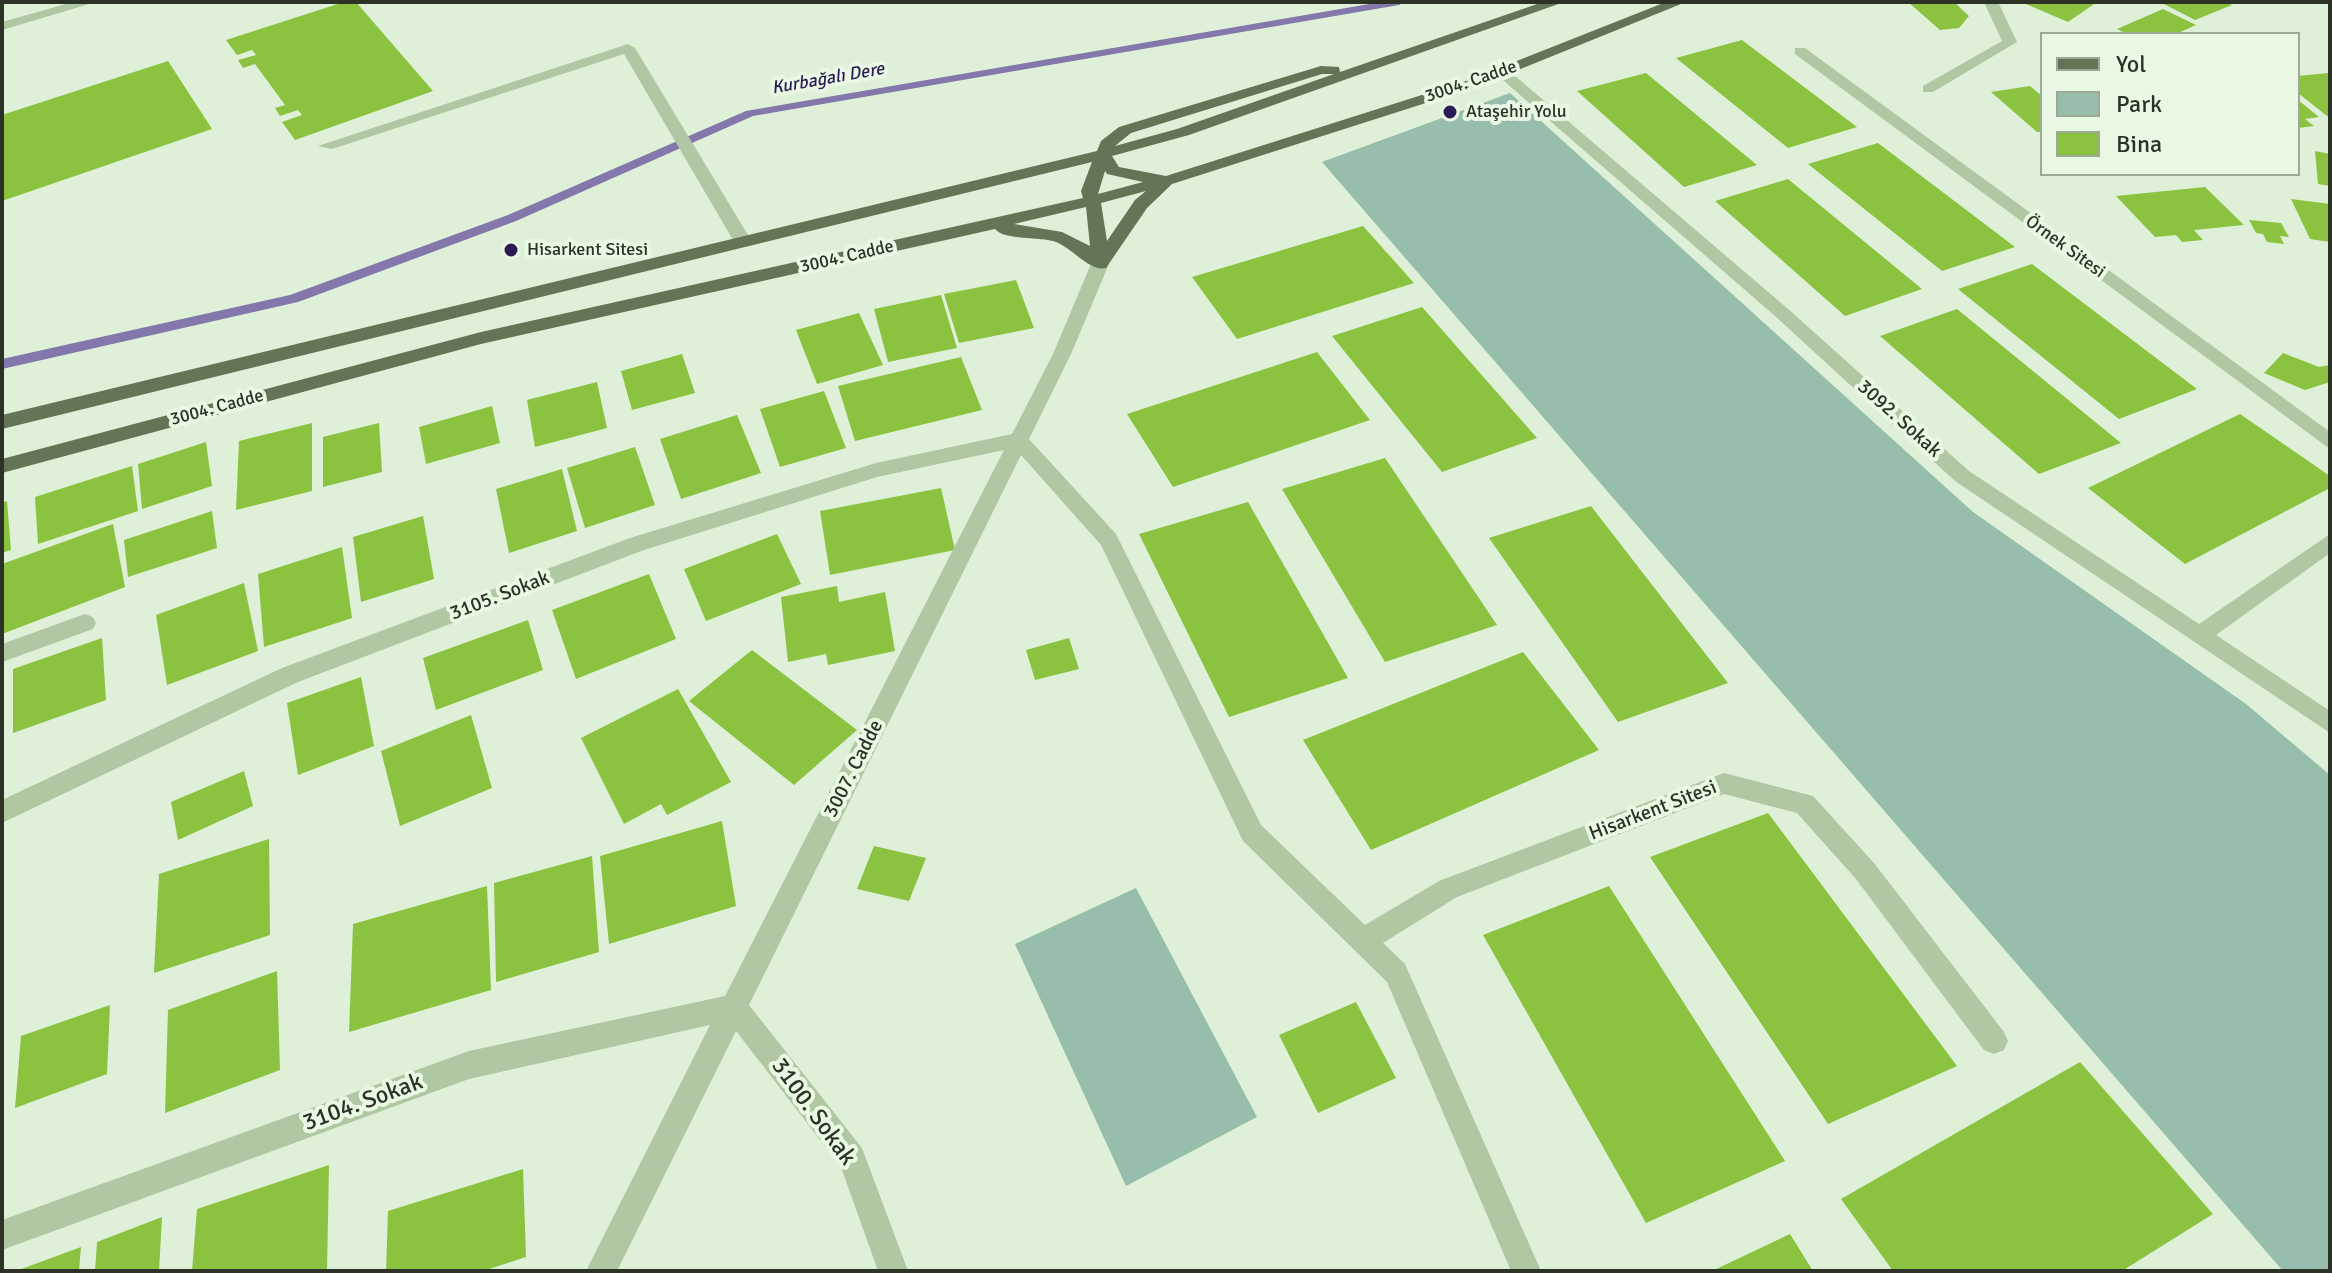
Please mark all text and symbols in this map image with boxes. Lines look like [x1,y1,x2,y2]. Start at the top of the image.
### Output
legend [2040,32,2300,176]
text: Yol [2116,49,2146,79]
street label: 3004. Cadde [1422,56,1520,108]
water label: Kurbağalı Dere [770,58,886,100]
text: Park [2116,89,2162,119]
place label: Ataşehir Yolu [1466,101,1567,123]
marker: Ataşehir Yolu [1441,103,1459,121]
text: Bina [2116,129,2162,159]
street label: Örnek Sitesi [2021,211,2109,283]
street label: 3004. Cadde [798,236,896,278]
place label: Hisarkent Sitesi [527,239,648,261]
marker: Hisarkent Sitesi [502,241,520,259]
street label: 3092. Sokak [1852,375,1946,463]
street label: 3004. Cadde [168,385,266,431]
street label: 3105. Sokak [447,566,553,626]
street label: 3007. Cadde [819,716,889,822]
street label: Hisarkent Sitesi [1586,776,1720,846]
street label: 3100. Sokak [764,1053,862,1171]
street label: 3104. Sokak [299,1068,427,1138]

